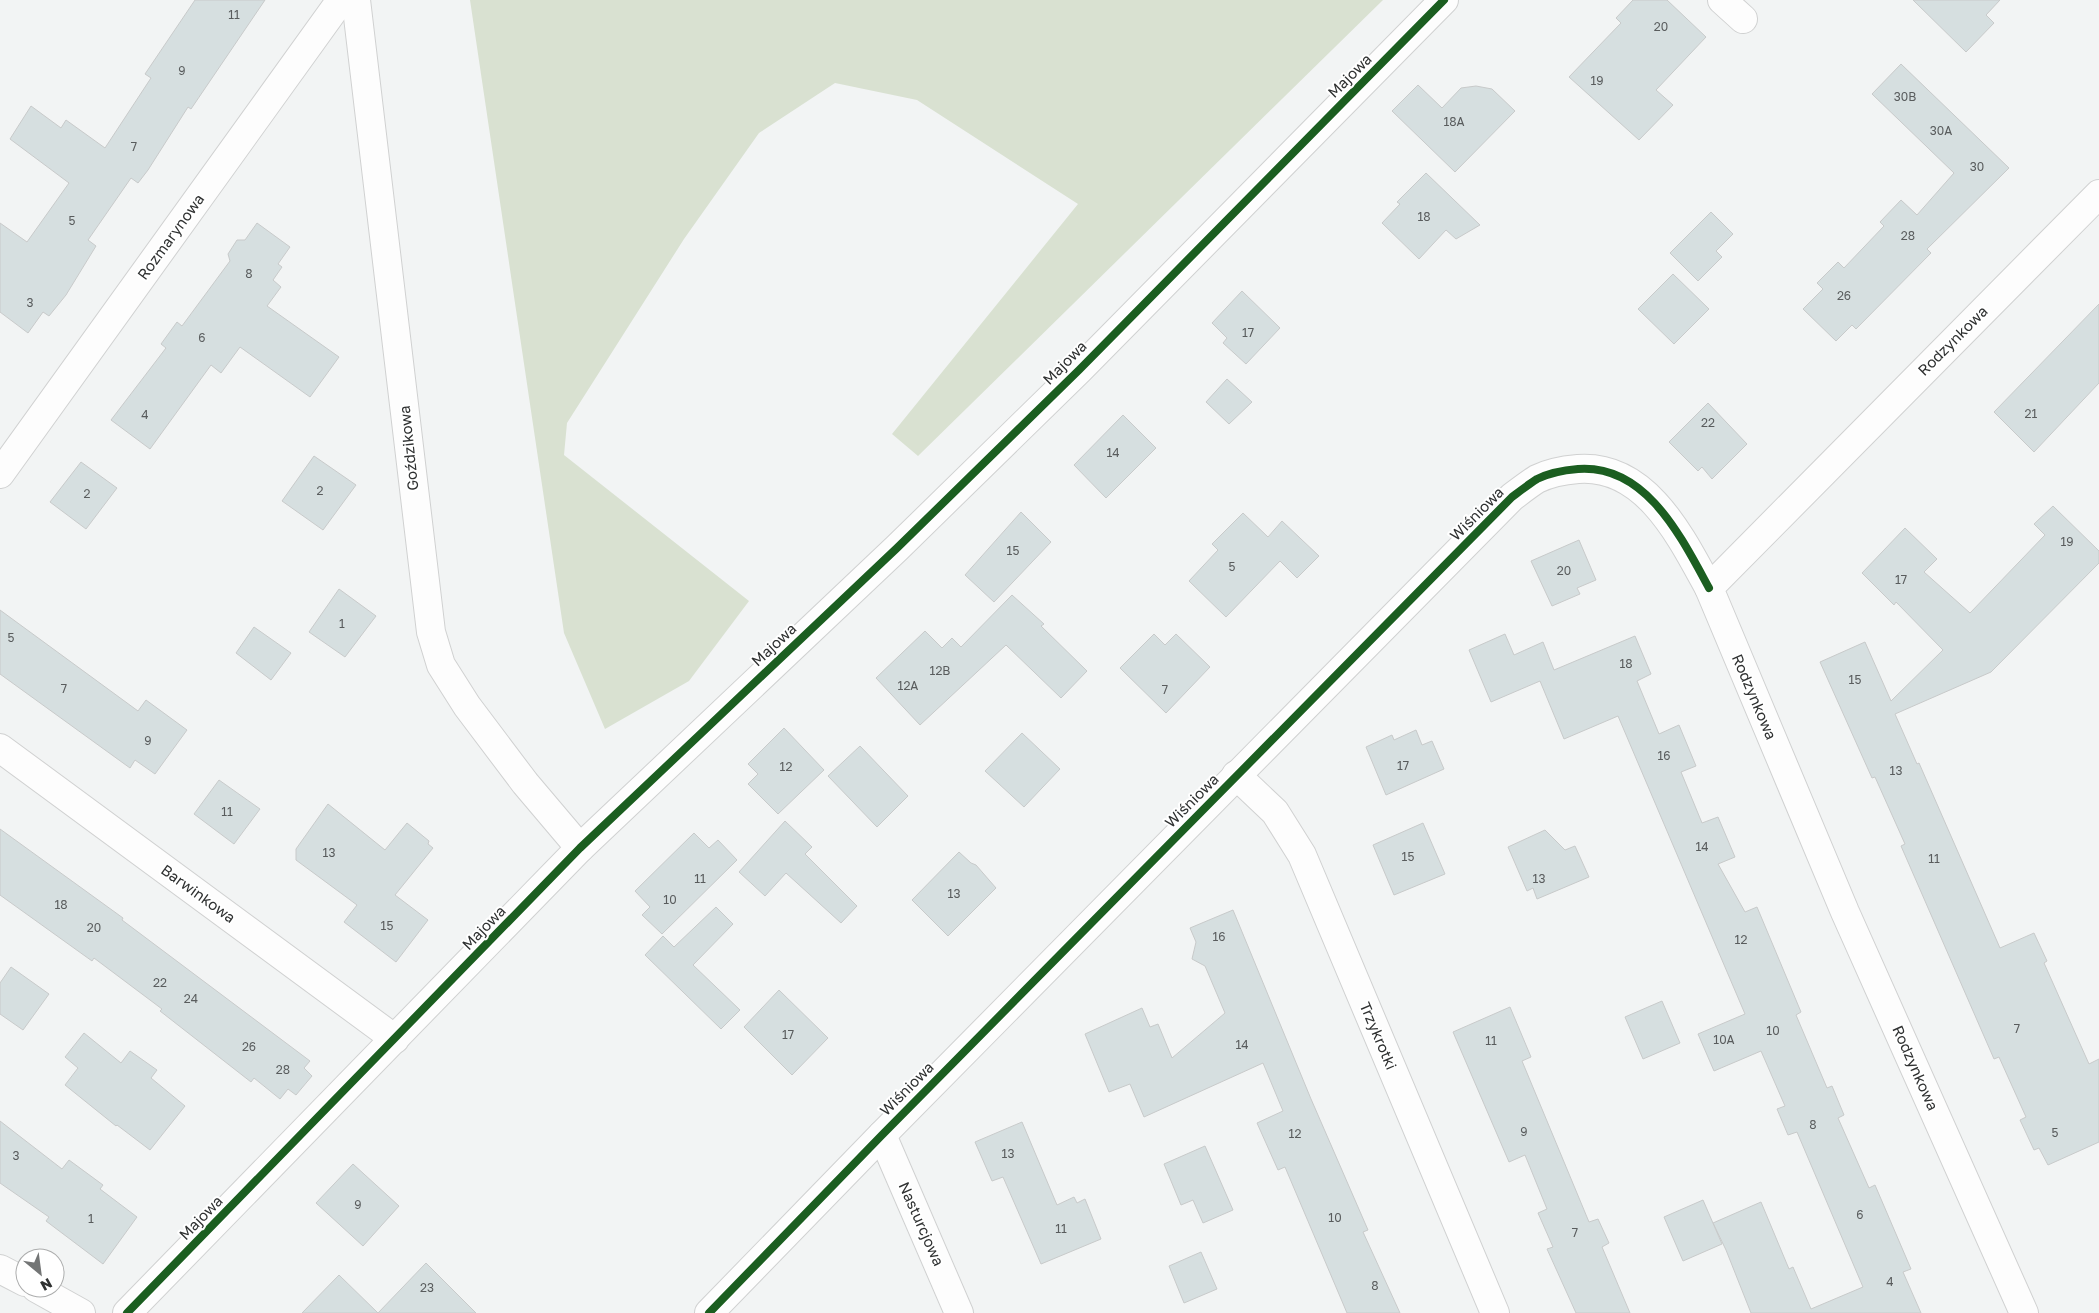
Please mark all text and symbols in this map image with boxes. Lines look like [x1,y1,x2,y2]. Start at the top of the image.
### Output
house number: 11 [228,7,240,22]
house number: 20 [1654,19,1668,34]
street label: Majowa [1324,50,1375,101]
house number: 9 [178,63,186,78]
house number: 19 [1590,73,1604,88]
house number: 30B [1894,89,1916,104]
house number: 18A [1443,114,1465,129]
house number: 30A [1930,123,1952,138]
house number: 7 [131,139,137,154]
house number: 30 [1970,159,1984,174]
street label: Rozmarynowa [133,190,207,283]
house number: 18 [1417,209,1431,224]
house number: 5 [69,213,76,228]
house number: 28 [1901,228,1915,243]
house number: 8 [245,266,253,281]
house number: 26 [1837,288,1851,303]
house number: 3 [26,295,34,310]
street label: Rodzynkowa [1914,302,1991,379]
house number: 17 [1242,325,1254,340]
house number: 6 [198,330,206,345]
street label: Majowa [1039,337,1090,388]
street label: Goździkowa [395,405,421,492]
house number: 21 [2025,406,2038,421]
house number: 4 [141,407,149,422]
house number: 22 [1701,415,1715,430]
house number: 14 [1106,445,1120,460]
house number: 2 [317,483,324,498]
street label: Wiśniowa [1446,483,1507,544]
house number: 2 [84,486,91,501]
house number: 19 [2060,534,2074,549]
house number: 15 [1007,543,1019,558]
house number: 5 [1229,559,1236,574]
house number: 20 [1557,563,1571,578]
house number: 17 [1895,572,1907,587]
house number: 1 [339,616,345,631]
street label: Majowa [747,619,799,669]
house number: 5 [8,630,15,645]
street label: Rodzynkowa [1729,651,1781,742]
house number: 18 [1619,656,1633,671]
house number: 12B [930,663,950,678]
house number: 15 [1849,672,1861,687]
house number: 12A [898,678,918,693]
house number: 7 [61,681,67,696]
house number: 7 [1162,682,1168,697]
house number: 9 [144,733,152,748]
house number: 16 [1657,748,1671,763]
house number: 17 [1397,758,1409,773]
house number: 12 [780,759,792,774]
house number: 13 [1890,763,1902,778]
street label: Wiśniowa [1161,770,1222,831]
house number: 11 [221,804,233,819]
house number: 14 [1695,839,1709,854]
house number: 13 [323,845,335,860]
house number: 15 [1402,849,1414,864]
house number: 11 [1928,851,1940,866]
street label: Barwinkowa [158,860,239,926]
house number: 11 [694,871,706,886]
house number: 13 [1533,871,1545,886]
house number: 13 [948,886,960,901]
house number: 10 [663,892,677,907]
house number: 18 [54,897,68,912]
street label: Majowa [458,901,509,953]
house number: 15 [381,918,393,933]
house number: 20 [87,920,101,935]
house number: 16 [1212,929,1226,944]
house number: 12 [1735,932,1747,947]
house number: 22 [153,975,167,990]
house number: 24 [184,991,198,1006]
street label: Trzykrotki [1357,999,1401,1072]
house number: 7 [2014,1021,2020,1036]
street label: Rodzynkowa [1889,1022,1943,1113]
house number: 10 [1766,1023,1780,1038]
house number: 17 [782,1027,794,1042]
house number: 10A [1713,1032,1735,1047]
house number: 11 [1485,1033,1497,1048]
house number: 14 [1235,1037,1249,1052]
house number: 26 [242,1039,256,1054]
street label: Wiśniowa [876,1058,937,1119]
house number: 28 [276,1062,290,1077]
house number: 8 [1809,1117,1817,1132]
house number: 9 [1520,1124,1528,1139]
house number: 5 [2052,1125,2059,1140]
house number: 12 [1289,1126,1301,1141]
house number: 13 [1002,1146,1014,1161]
house number: 3 [12,1148,20,1163]
street label: Nasturcjowa [895,1179,948,1268]
street label: Majowa [175,1191,226,1243]
house number: 9 [354,1197,362,1212]
house number: 6 [1856,1207,1864,1222]
house number: 10 [1328,1210,1342,1225]
house number: 1 [88,1211,94,1226]
house number: 11 [1055,1221,1067,1236]
house number: 7 [1572,1225,1578,1240]
north arrow [15,1248,65,1298]
house number: 4 [1886,1274,1894,1289]
text: N [38,1275,55,1295]
house number: 8 [1371,1278,1379,1293]
house number: 23 [420,1280,434,1295]

